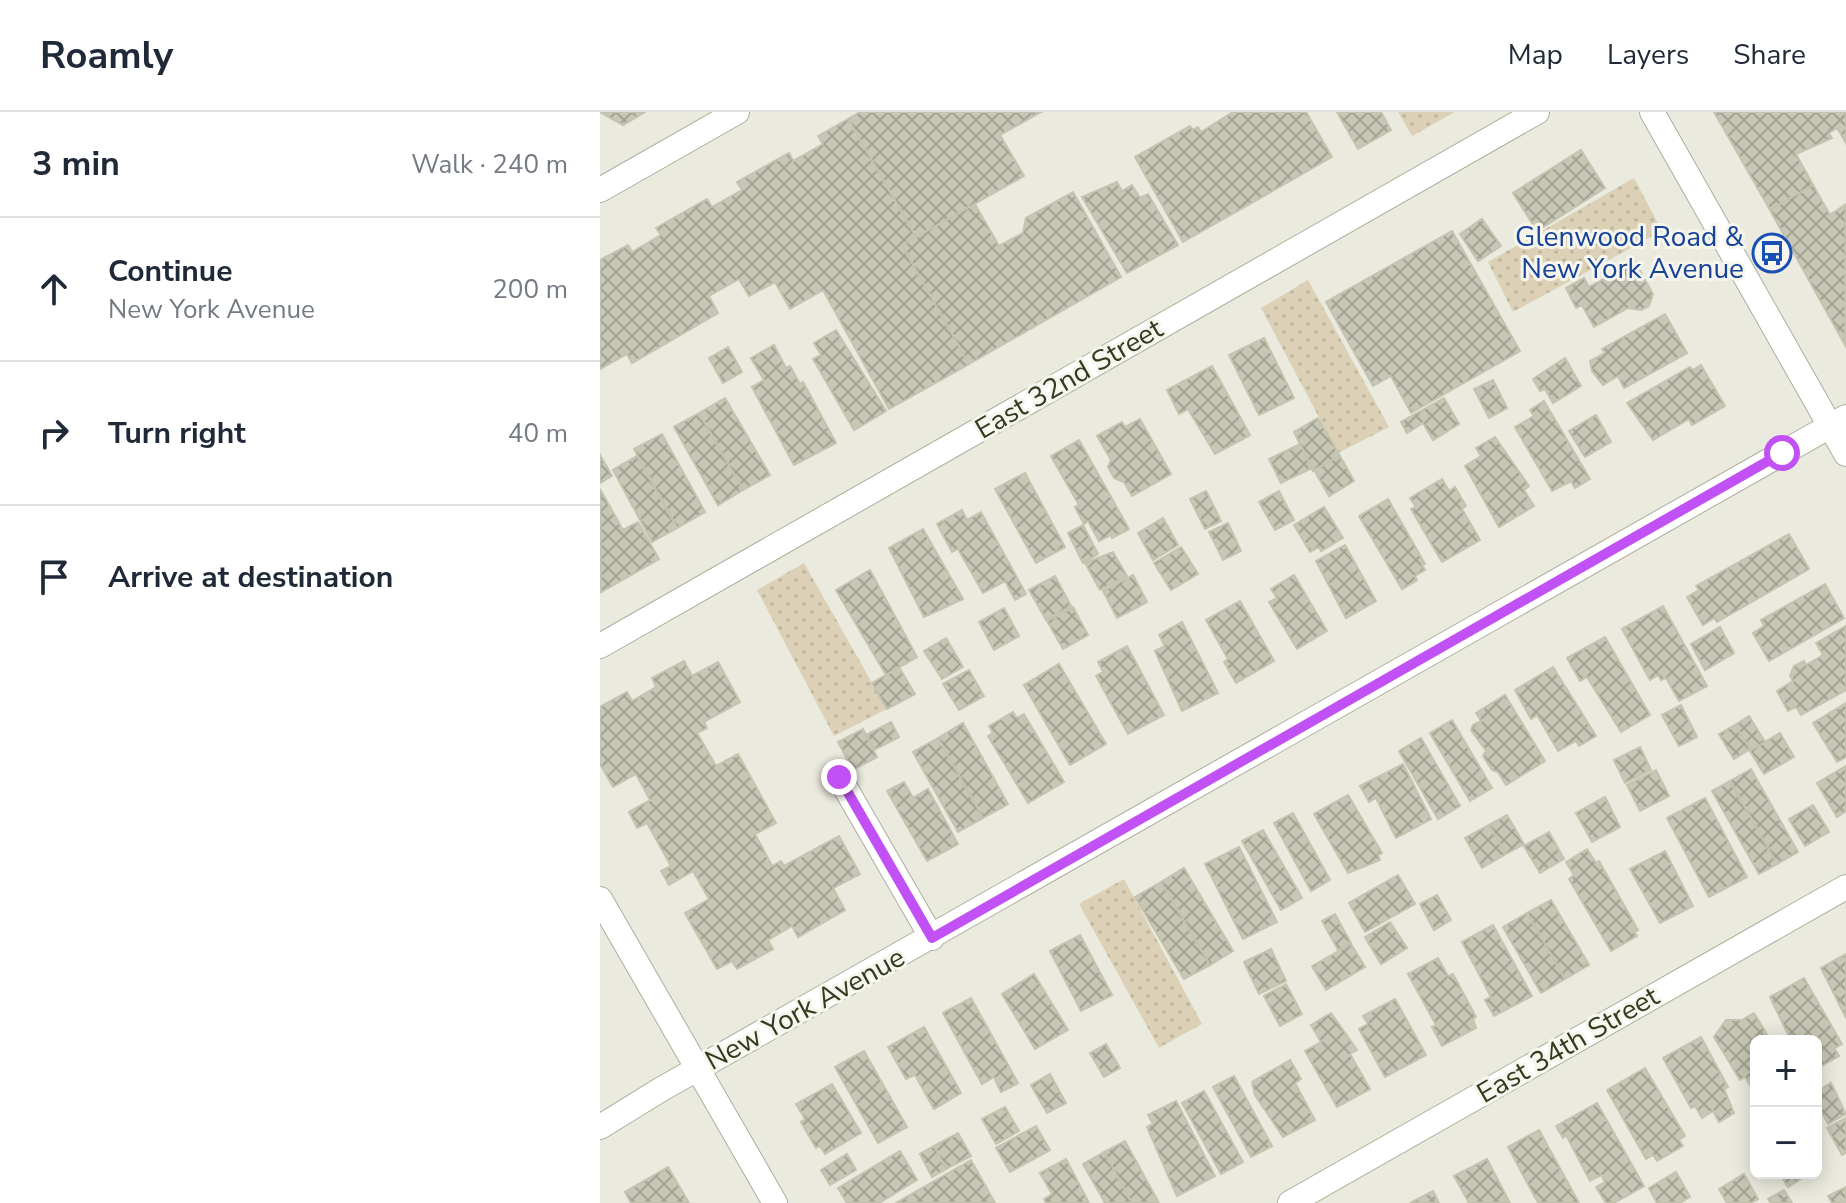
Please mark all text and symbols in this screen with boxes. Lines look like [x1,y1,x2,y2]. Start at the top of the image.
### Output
text: Roamly [40,30,173,81]
text: Map [1508,36,1563,74]
text: Layers [1607,36,1689,74]
text: Share [1733,36,1806,74]
text: 3 min [32,141,120,187]
text: Walk · 240 m [411,147,568,182]
place label: Glenwood Road & New York Avenue [1515,218,1745,288]
bus stop icon: Glenwood Road & New York Avenue [1751,232,1793,274]
text: Continue [108,251,233,292]
icon: ahead [32,267,76,311]
text: 200 m [492,272,568,307]
text: New York Avenue [108,292,315,327]
street label: East 32nd Street [968,310,1170,448]
icon: right [32,411,76,455]
text: Turn right [108,413,246,454]
text: 40 m [508,416,568,451]
route start [1764,435,1800,471]
icon: arrive [32,555,76,599]
text: Arrive at destination [108,557,393,598]
route end [821,759,857,795]
street label: New York Avenue [698,938,912,1080]
street label: East 34th Street [1470,977,1666,1112]
map controls [1750,1035,1822,1179]
button: + [1750,1035,1822,1107]
button: − [1750,1107,1822,1179]

